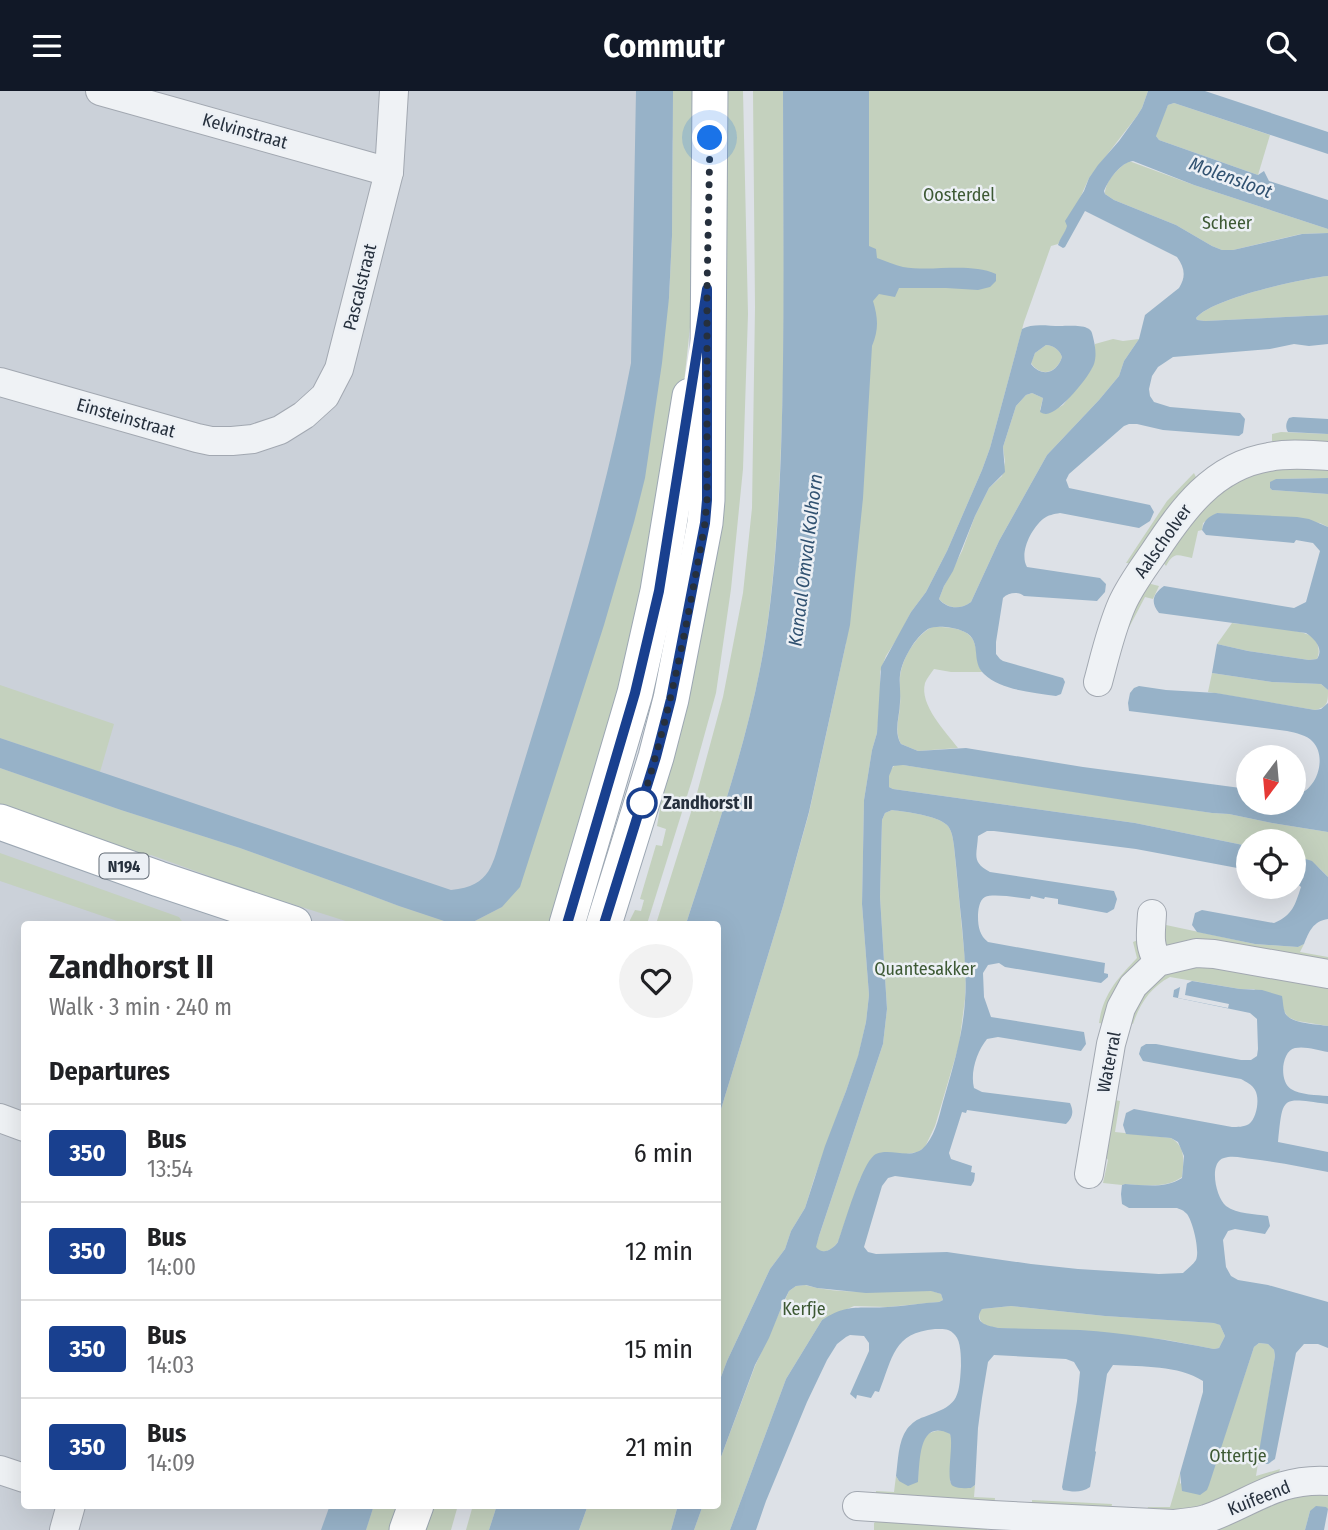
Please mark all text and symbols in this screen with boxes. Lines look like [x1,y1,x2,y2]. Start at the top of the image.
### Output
icon: menu [28,27,66,65]
text: Commutr [603,27,725,65]
icon: search [1262,27,1300,65]
street label: Kelvinstraat [200,108,290,154]
your location [692,120,727,155]
water label: Molensloot [1186,152,1276,203]
park label: Oosterdel [923,184,995,206]
park label: Scheer [1202,212,1253,234]
street label: Pascalstraat [339,241,381,333]
street label: Einsteinstraat [74,393,178,443]
water label: Kanaal Omval Kolhorn [784,472,827,648]
street label: Aalscholver [1130,499,1197,582]
north arrow [1236,745,1306,815]
map controls [1236,745,1306,899]
marker: Zandhorst II [627,788,657,818]
place label: Zandhorst II [663,792,753,814]
button: locate [1236,829,1306,899]
road number: N194 [100,853,148,879]
button: heart [619,944,693,1018]
text: Zandhorst II [49,947,214,987]
park label: Quantesakker [874,958,977,980]
text: Walk · 3 min · 240 m [49,993,232,1021]
street label: Waterral [1092,1029,1126,1094]
text: Departures [49,1056,170,1087]
text: Bus [147,1124,186,1155]
text: 6 min [634,1138,693,1169]
text: 350 [69,1139,106,1167]
text: 13:54 [147,1155,193,1183]
text: Bus [147,1222,186,1253]
text: 12 min [625,1236,693,1267]
text: 350 [69,1237,106,1265]
text: 14:00 [147,1253,196,1281]
park label: Kerfje [782,1298,826,1320]
text: Bus [147,1320,186,1351]
text: 15 min [625,1334,693,1365]
text: 350 [69,1335,106,1363]
text: 14:03 [147,1351,194,1379]
text: Bus [147,1418,186,1449]
text: 21 min [626,1432,693,1463]
text: 350 [69,1433,106,1461]
park label: Ottertje [1209,1445,1267,1467]
text: 14:09 [147,1449,195,1477]
street label: Kuifeend [1224,1476,1294,1520]

